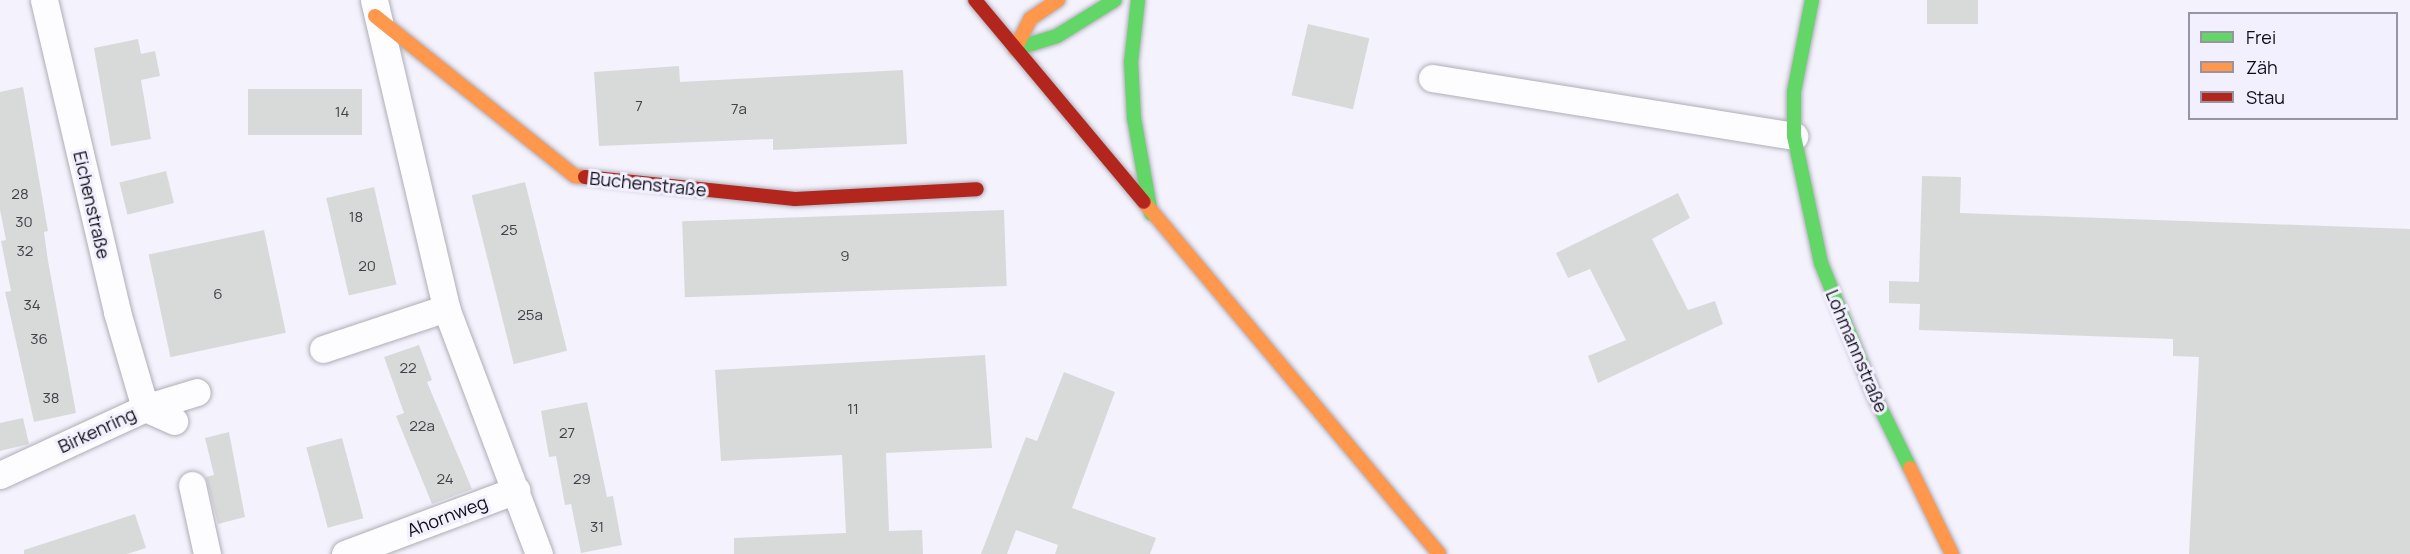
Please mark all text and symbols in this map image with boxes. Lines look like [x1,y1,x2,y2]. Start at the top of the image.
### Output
legend [2188,12,2398,120]
text: Frei [2246,25,2276,49]
text: Zäh [2246,55,2278,79]
text: Stau [2246,85,2285,109]
house number: 7 [635,97,643,115]
house number: 7a [731,100,747,118]
house number: 14 [335,103,349,121]
street label: Eichenstraße [69,149,115,261]
street label: Buchenstraße [588,167,708,201]
house number: 28 [11,185,29,203]
house number: 18 [349,208,363,226]
house number: 30 [15,213,33,231]
house number: 25 [500,221,518,239]
house number: 32 [17,242,33,260]
house number: 9 [840,247,850,265]
house number: 20 [358,257,376,275]
house number: 6 [213,285,223,303]
street label: Lohmannstraße [1821,286,1893,416]
house number: 34 [23,296,41,314]
house number: 25a [517,306,543,324]
house number: 36 [30,330,48,348]
house number: 22 [399,359,417,377]
house number: 38 [42,389,60,407]
house number: 11 [847,400,859,418]
street label: Birkenring [55,403,139,457]
house number: 22a [409,417,435,435]
house number: 27 [559,424,575,442]
house number: 24 [436,470,454,488]
house number: 29 [573,470,591,488]
street label: Ahornweg [404,491,490,541]
house number: 31 [590,518,604,536]

